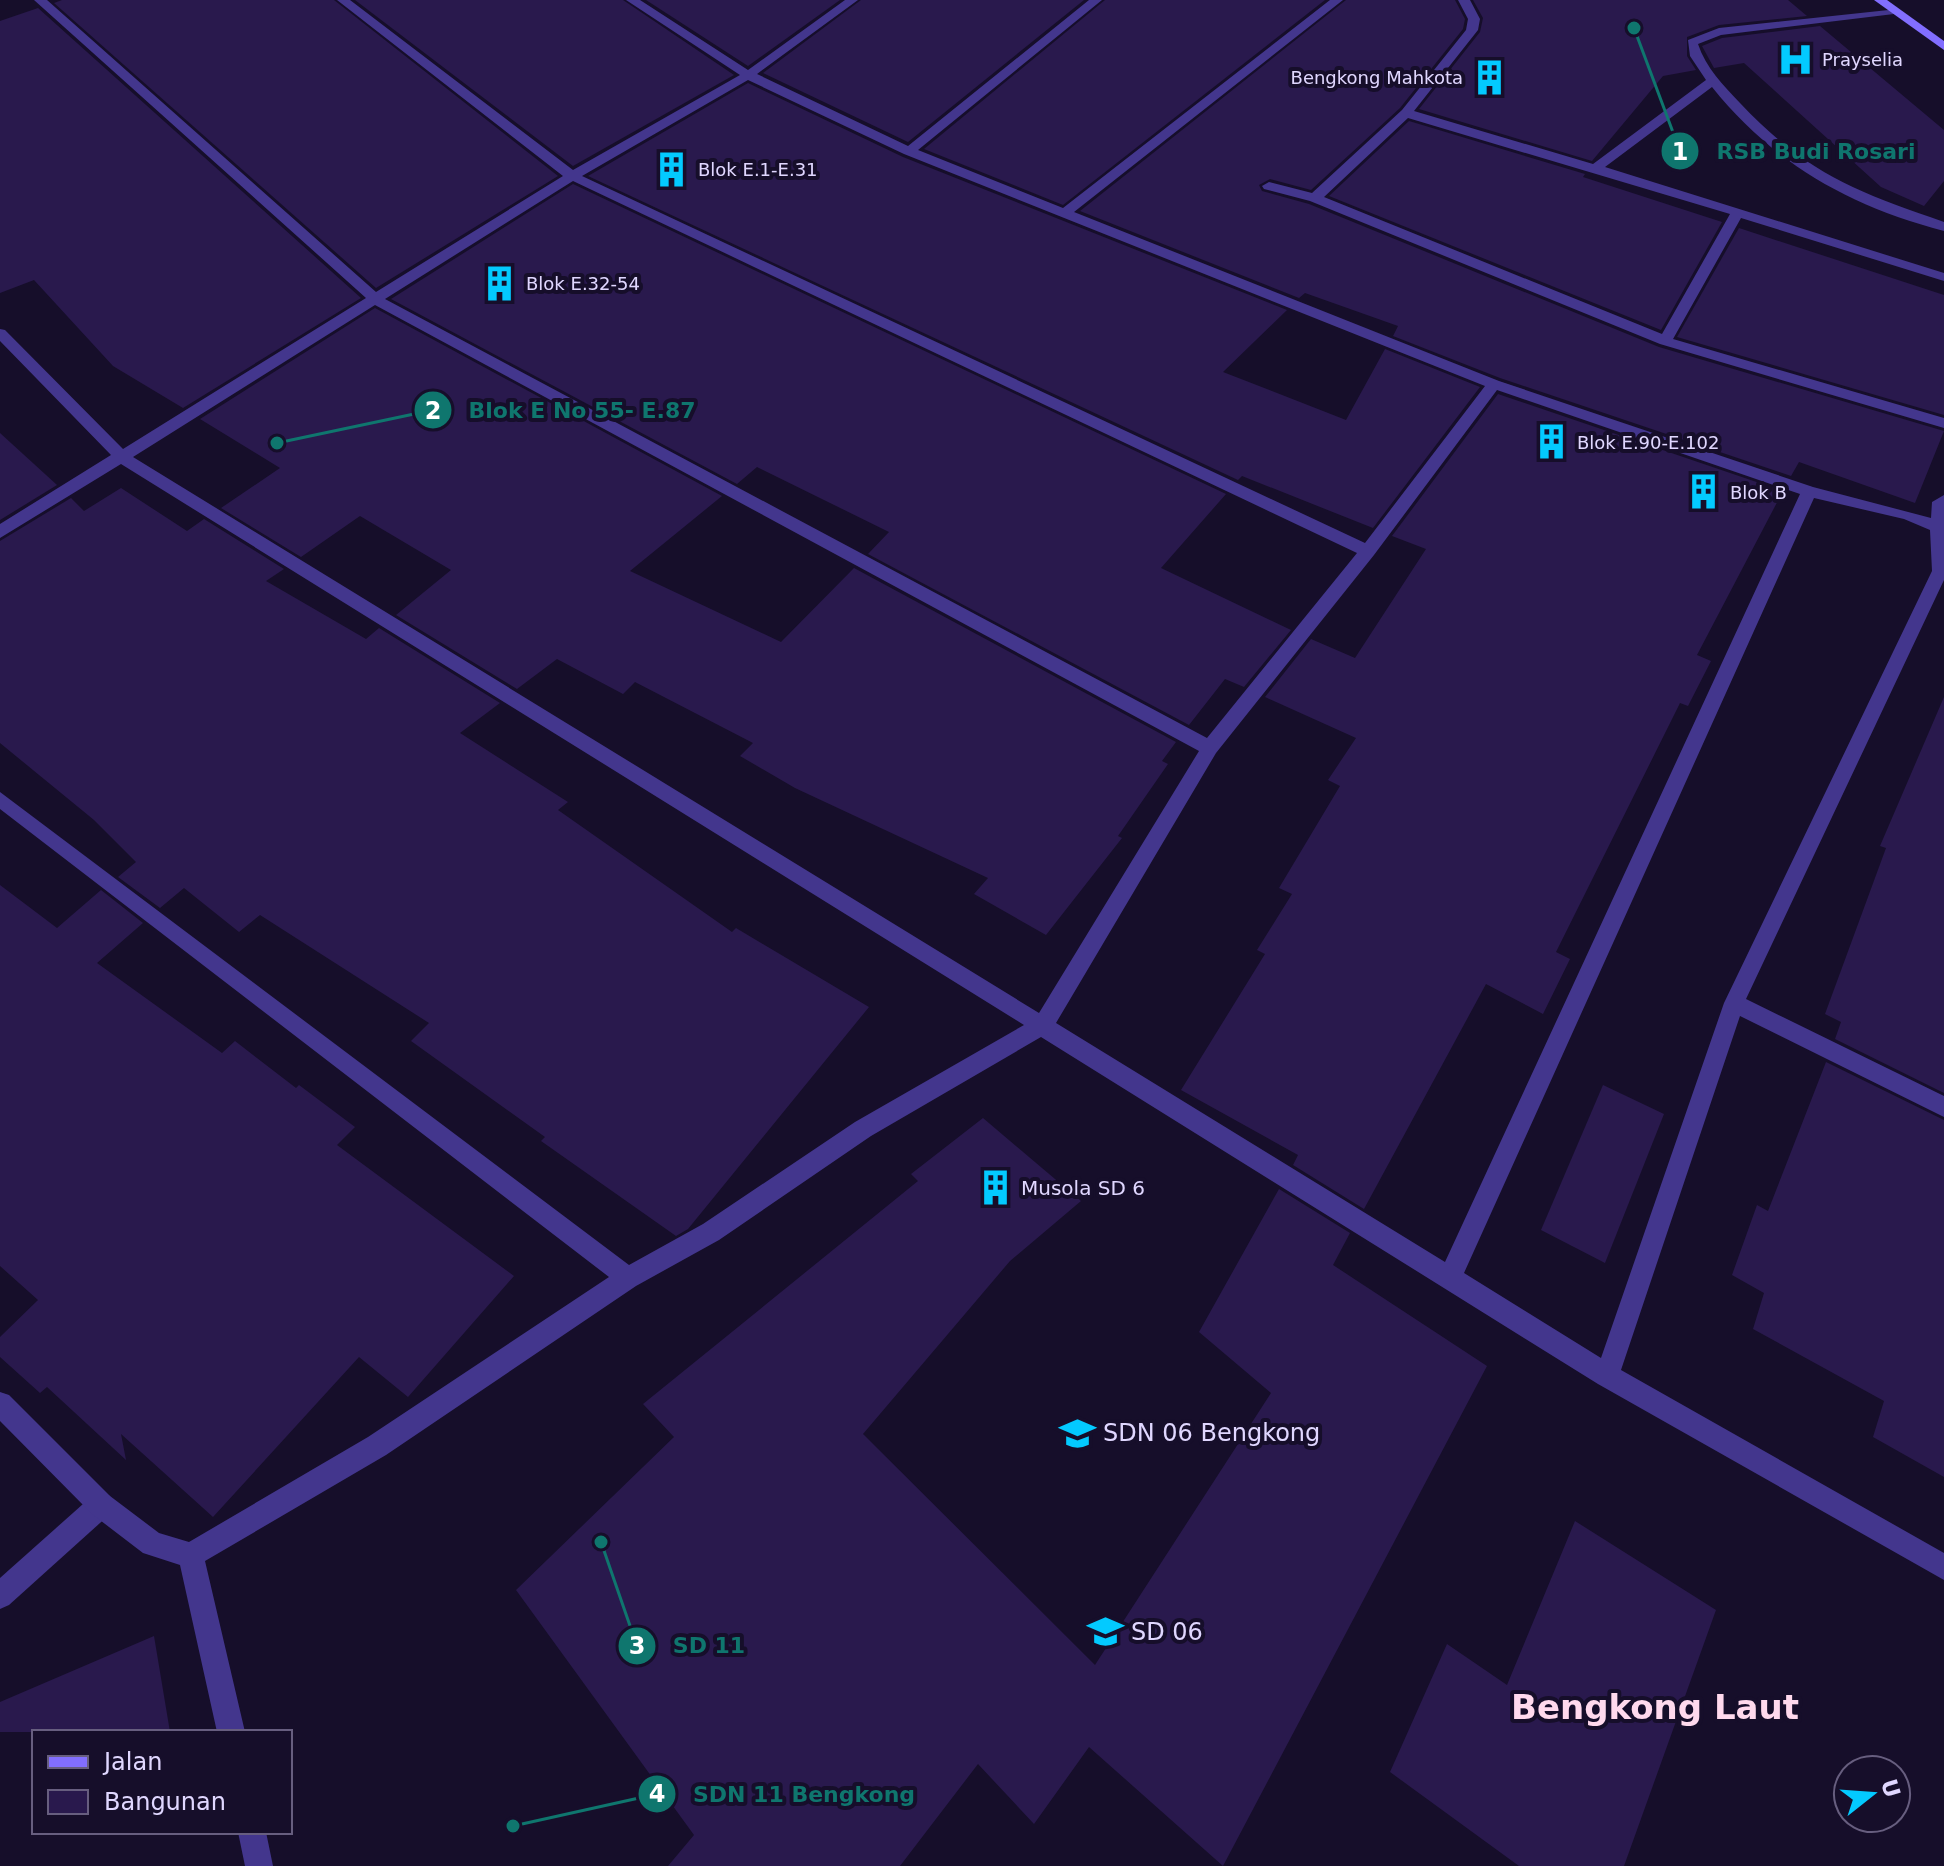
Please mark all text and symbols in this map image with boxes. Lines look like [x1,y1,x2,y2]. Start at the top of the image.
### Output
hospital icon: Prayselia [1777,40,1815,78]
place label: Prayselia [1822,49,1903,70]
building icon: Bengkong Mahkota [1470,58,1508,96]
place label: Bengkong Mahkota [1291,67,1463,88]
callout: RSB Budi Rosari [1660,128,1931,174]
text: 1 [1672,138,1688,166]
text: RSB Budi Rosari [1717,139,1915,164]
building icon: Blok E.1-E.31 [653,150,691,188]
place label: Blok E.1-E.31 [698,159,818,180]
building icon: Blok E.32-54 [481,264,519,302]
place label: Blok E.32-54 [526,273,640,294]
callout: Blok E No 55- E.87 [413,387,712,433]
text: 2 [425,397,441,425]
text: Blok E No 55- E.87 [469,398,696,423]
building icon: Blok E.90-E.102 [1532,423,1570,461]
place label: Blok E.90-E.102 [1577,432,1719,453]
building icon: Blok B [1685,473,1723,511]
place label: Blok B [1730,482,1787,503]
building icon: Musola SD 6 [976,1169,1014,1207]
place label: Musola SD 6 [1021,1176,1145,1200]
school or university icon: SDN 06 Bengkong [1058,1414,1096,1452]
place label: SDN 06 Bengkong [1103,1419,1320,1447]
school or university icon: SD 06 [1086,1613,1124,1651]
place label: SD 06 [1131,1618,1203,1646]
callout: SD 11 [617,1623,761,1669]
text: 3 [629,1632,645,1660]
text: SD 11 [673,1633,745,1658]
district label: Bengkong Laut [1511,1687,1799,1727]
legend [32,1730,292,1834]
text: Jalan [102,1748,162,1776]
north arrow [1832,1754,1912,1834]
callout: SDN 11 Bengkong [637,1771,931,1817]
text: U [1876,1776,1905,1801]
text: 4 [649,1780,665,1808]
text: SDN 11 Bengkong [693,1782,915,1807]
text: Bangunan [104,1788,226,1816]

